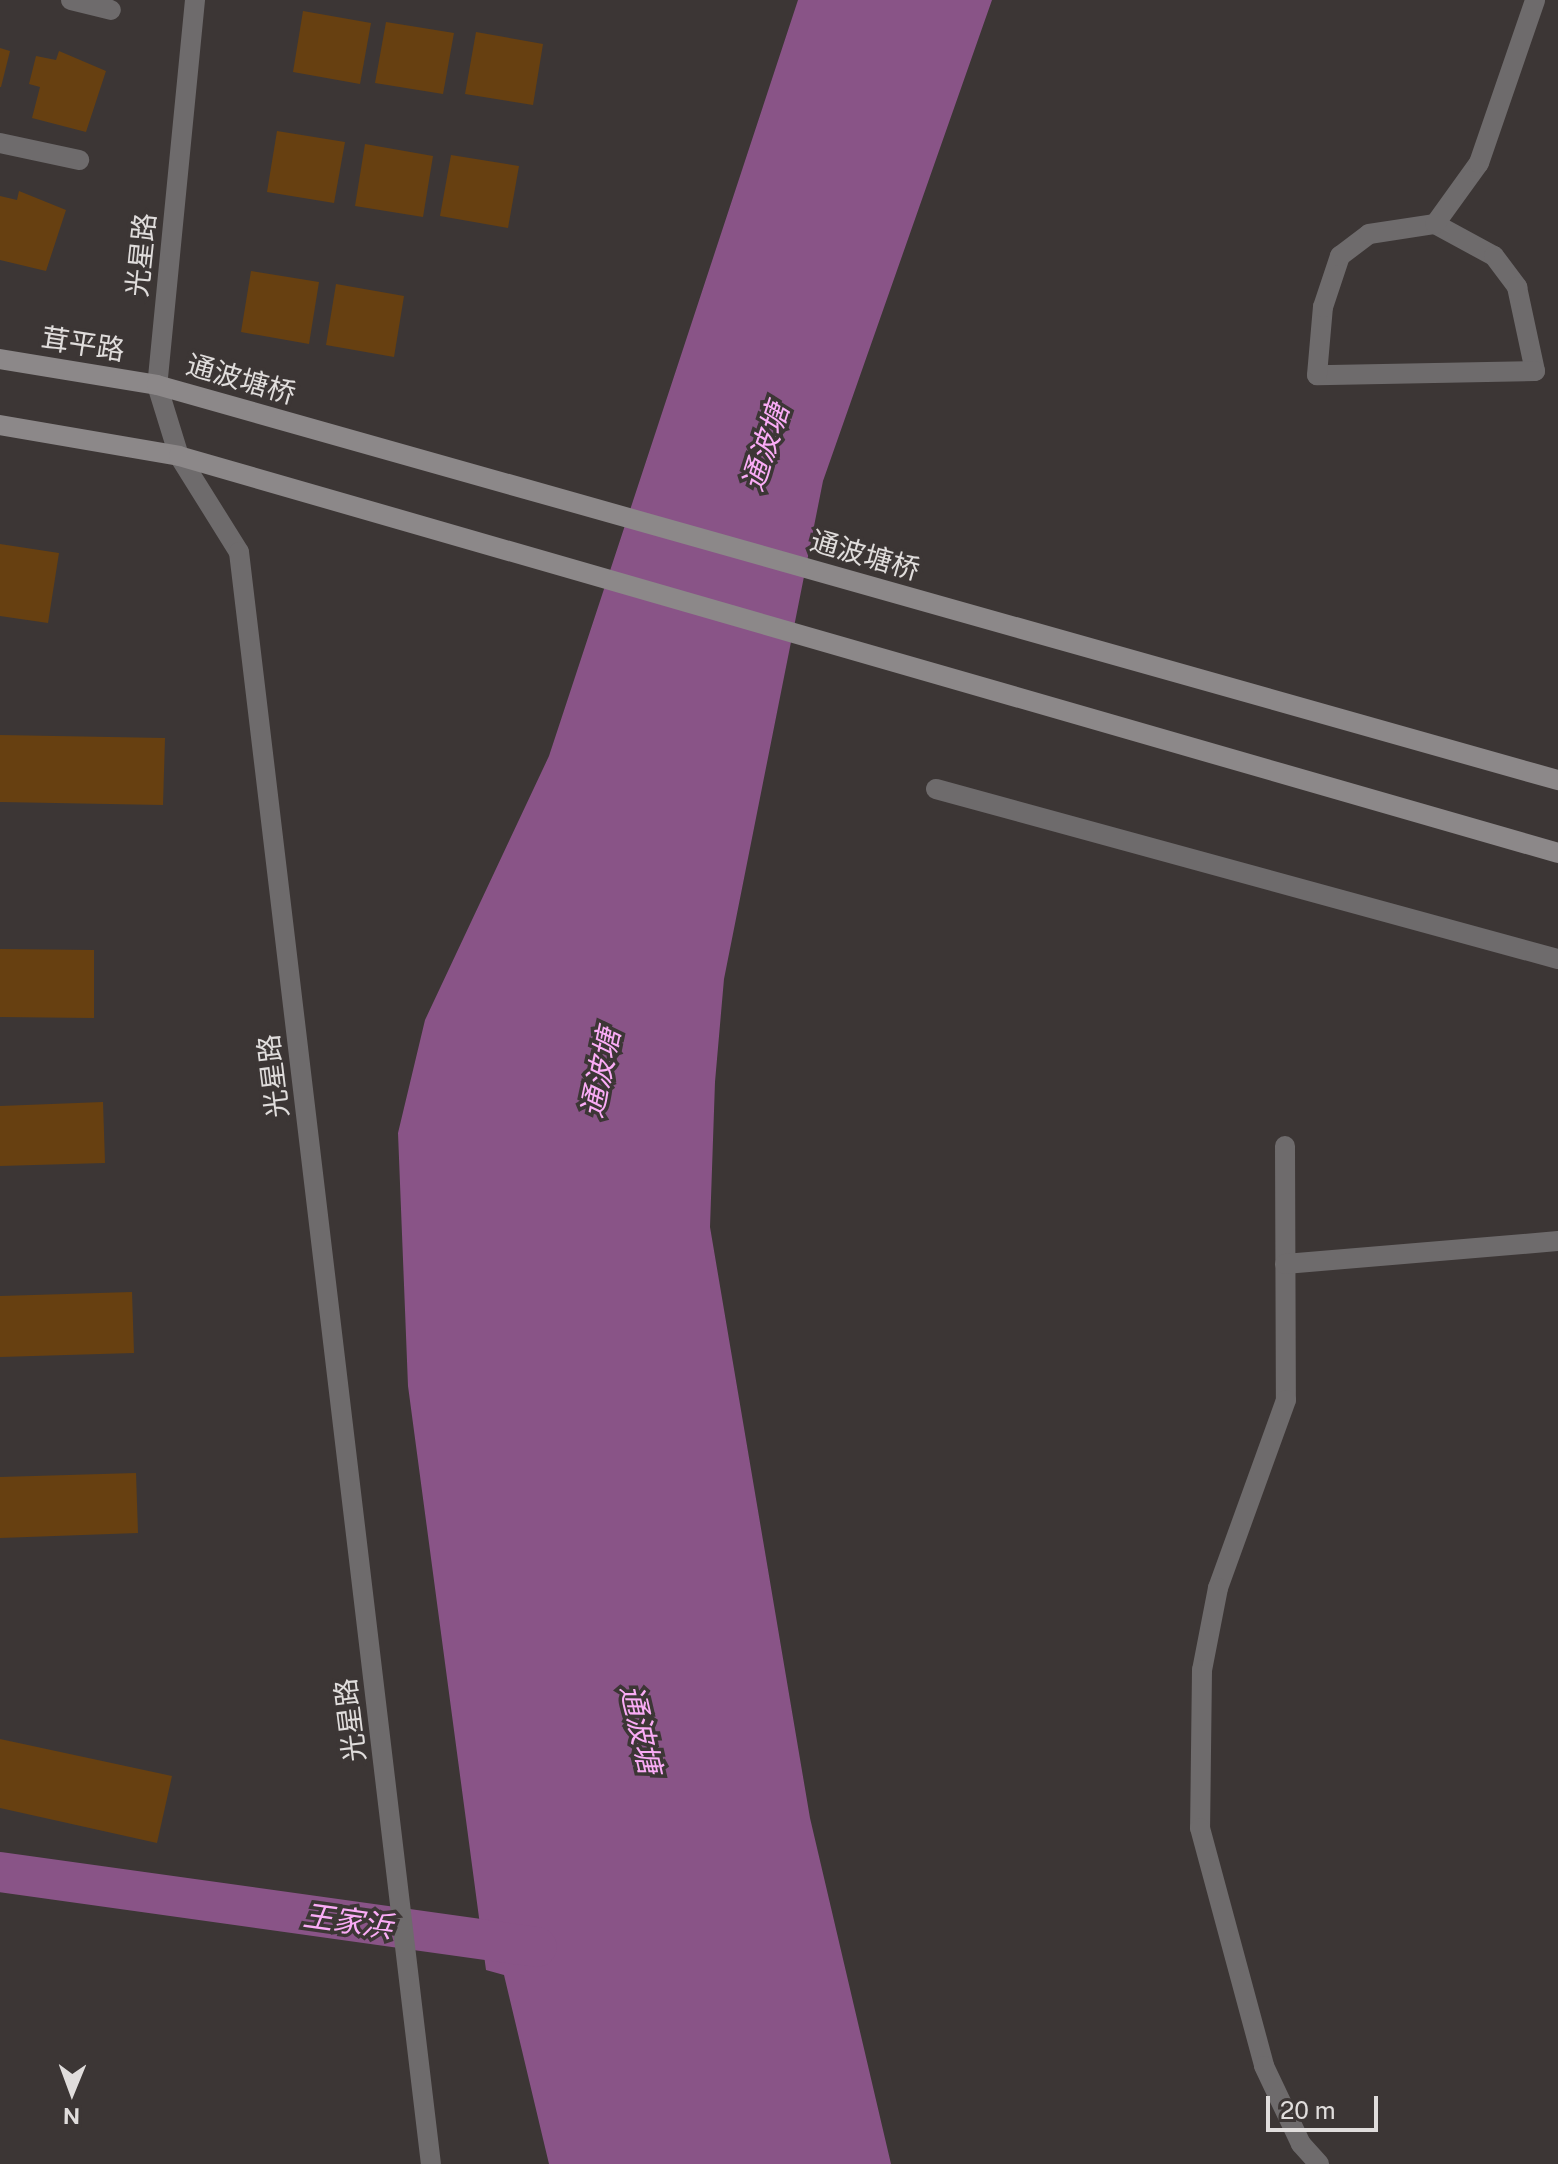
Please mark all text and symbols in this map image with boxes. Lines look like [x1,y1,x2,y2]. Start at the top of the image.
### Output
street label: 光星路 [120,211,162,299]
street label: 茸平路 [39,321,127,367]
street label: 通波塘桥 [183,347,299,411]
water label: 通波塘 [734,399,796,495]
street label: 通波塘桥 [807,523,923,587]
water label: 通波塘 [573,1025,627,1121]
street label: 光星路 [251,1032,295,1120]
street label: 光星路 [328,1676,372,1764]
water label: 通波塘 [613,1681,669,1777]
water label: 王家浜 [301,1897,395,1945]
north arrow [32,2052,112,2132]
scale bar [1270,2080,1382,2130]
text: 20 m [1280,2096,1336,2124]
text: N [63,2103,80,2129]

